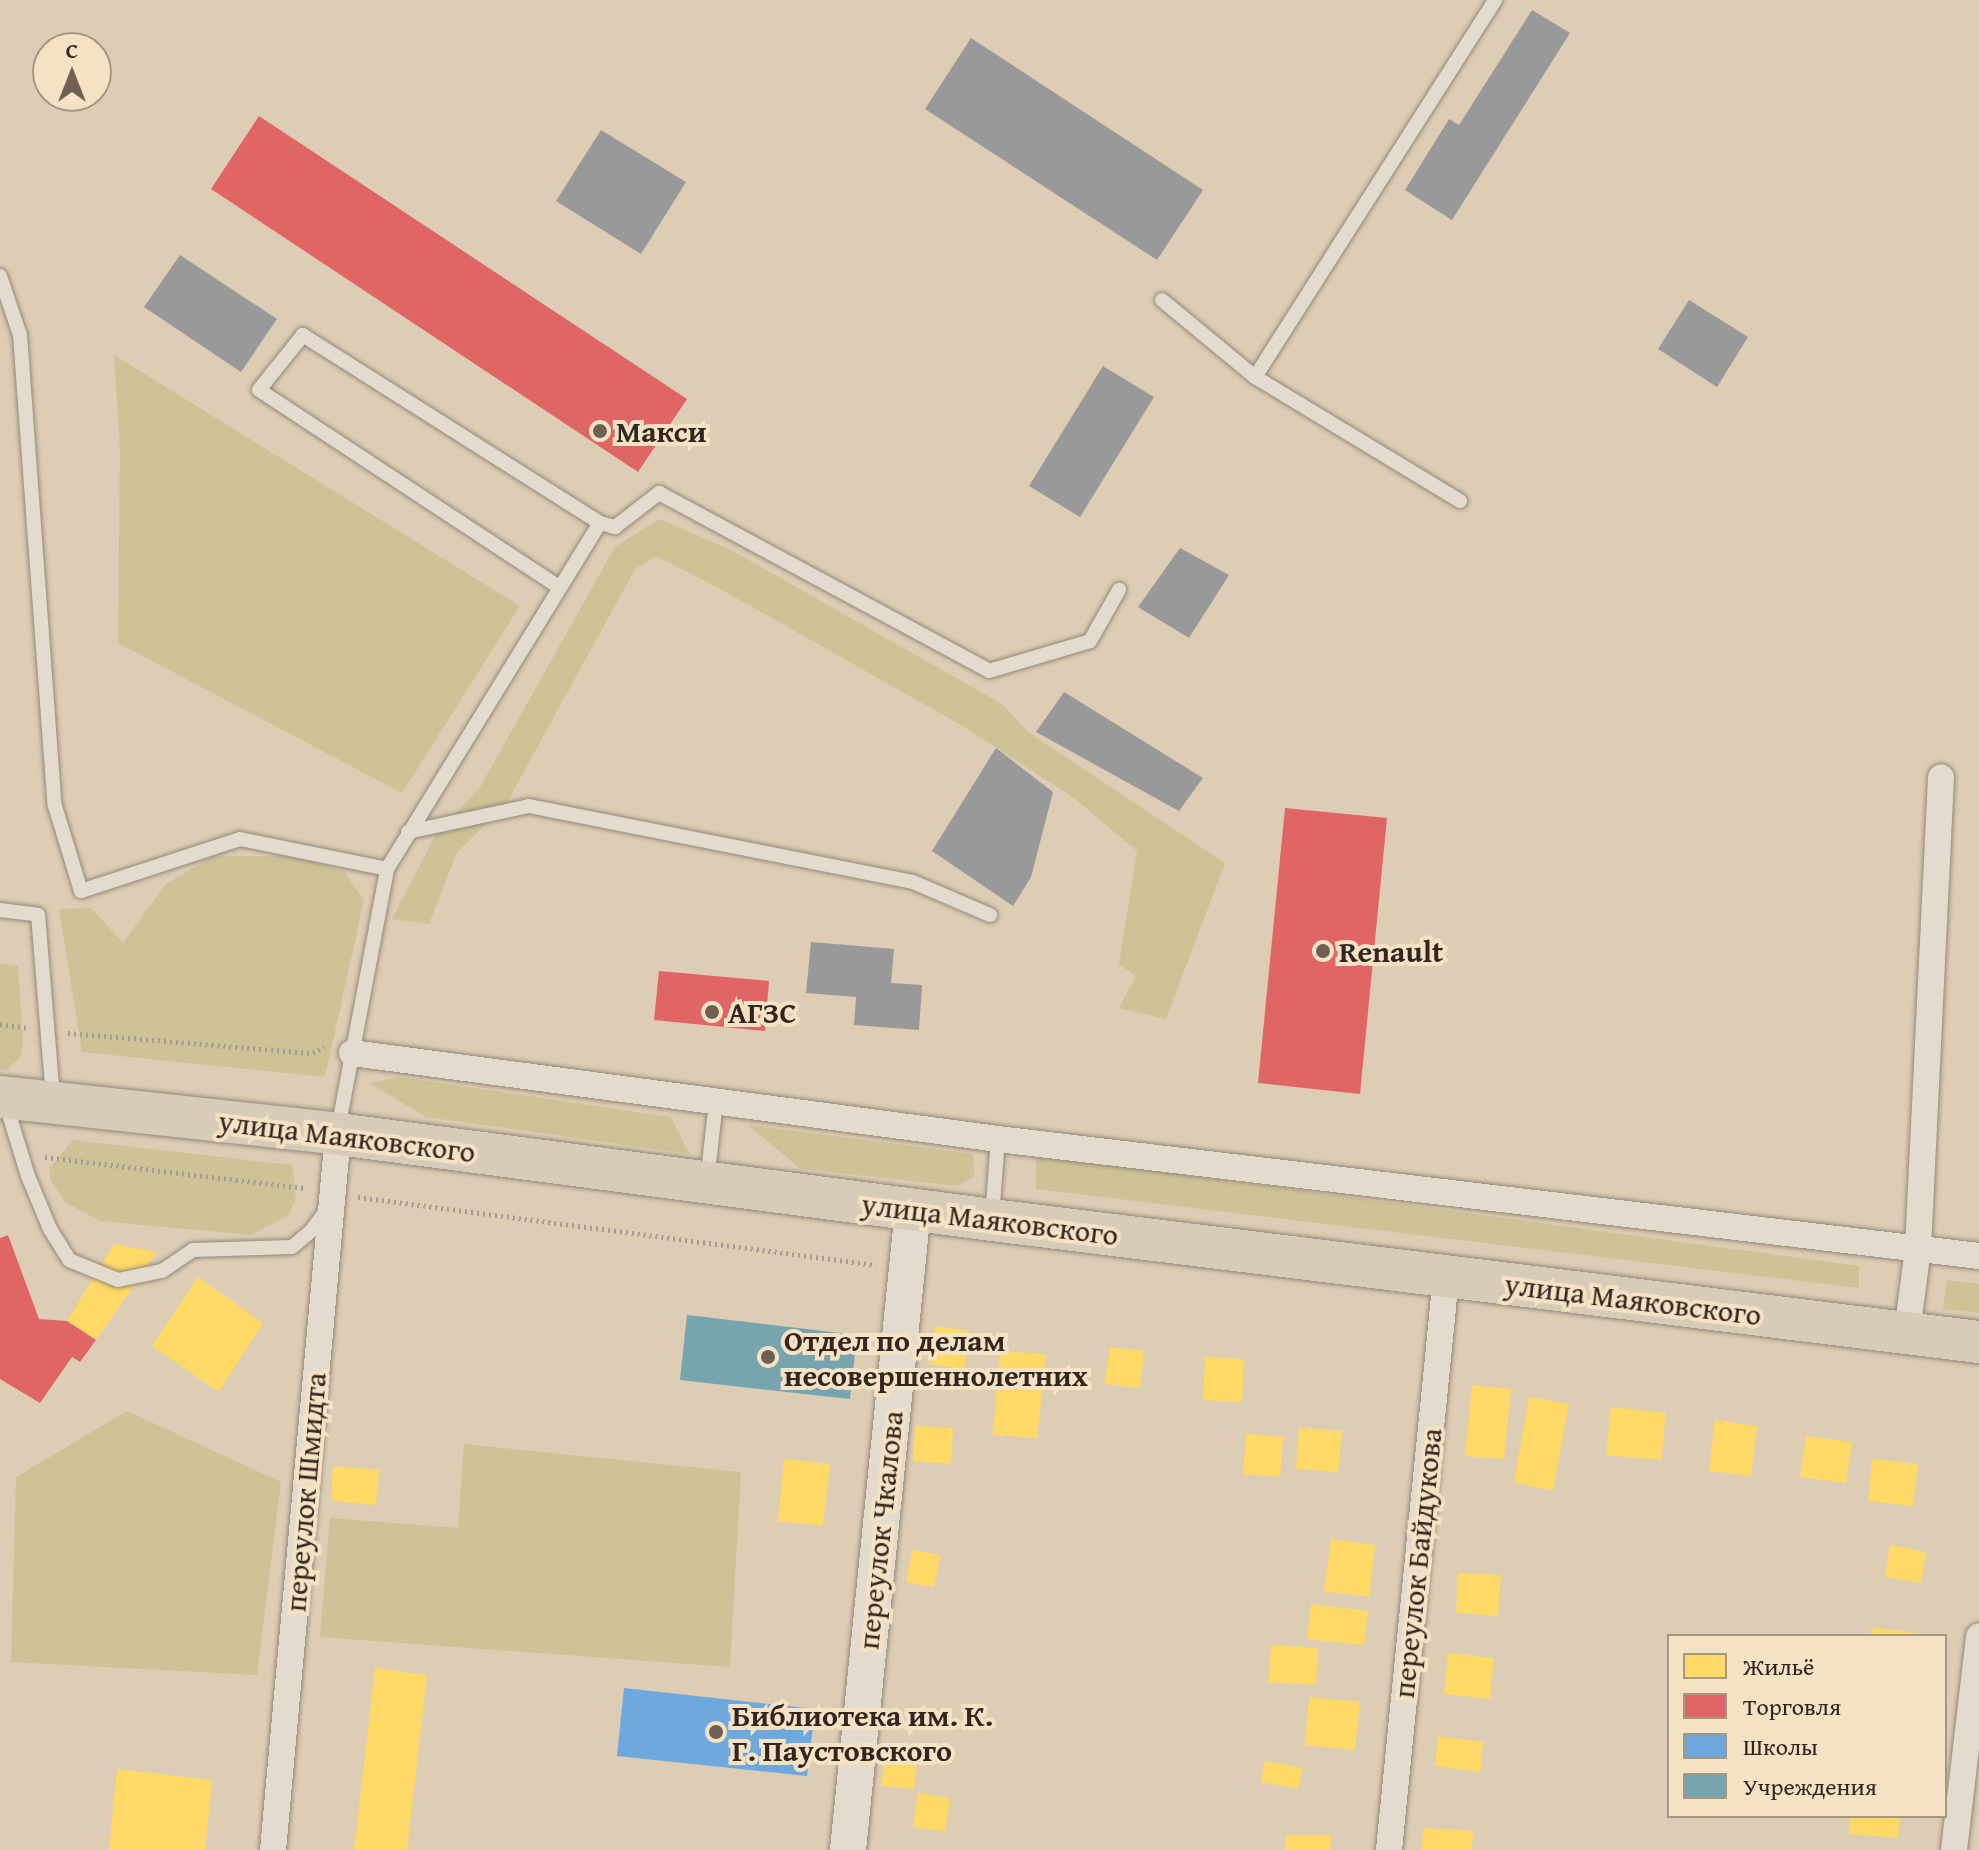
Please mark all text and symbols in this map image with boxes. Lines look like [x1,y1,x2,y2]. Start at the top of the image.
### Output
north arrow [32,32,112,112]
text: С [66,34,78,66]
place label: Макси [616,413,706,449]
marker: Макси [591,422,609,440]
place label: Renault [1339,933,1443,969]
marker: Renault [1314,942,1332,960]
place label: АГЗС [728,994,796,1030]
marker: АГЗС [703,1003,721,1021]
street label: улица Маяковского [216,1102,478,1170]
street label: улица Маяковского [859,1185,1121,1253]
street label: улица Маяковского [1502,1265,1764,1333]
place label: Отдел по делам несовершеннолетних [784,1322,1088,1392]
marker: Отдел по делам несовершеннолетних [759,1348,777,1366]
street label: переулок Шмидта [277,1371,333,1613]
street label: переулок Чкалова [850,1409,910,1651]
street label: переулок Байдукова [1385,1426,1449,1700]
legend [1667,1634,1947,1818]
text: Жильё [1743,1649,1814,1684]
text: Торговля [1743,1689,1841,1724]
place label: Библиотека им. К. Г. Паустовского [732,1697,993,1768]
marker: Библиотека им. К. Г. Паустовского [707,1723,725,1741]
text: Школы [1743,1729,1818,1764]
text: Учреждения [1743,1769,1877,1804]

